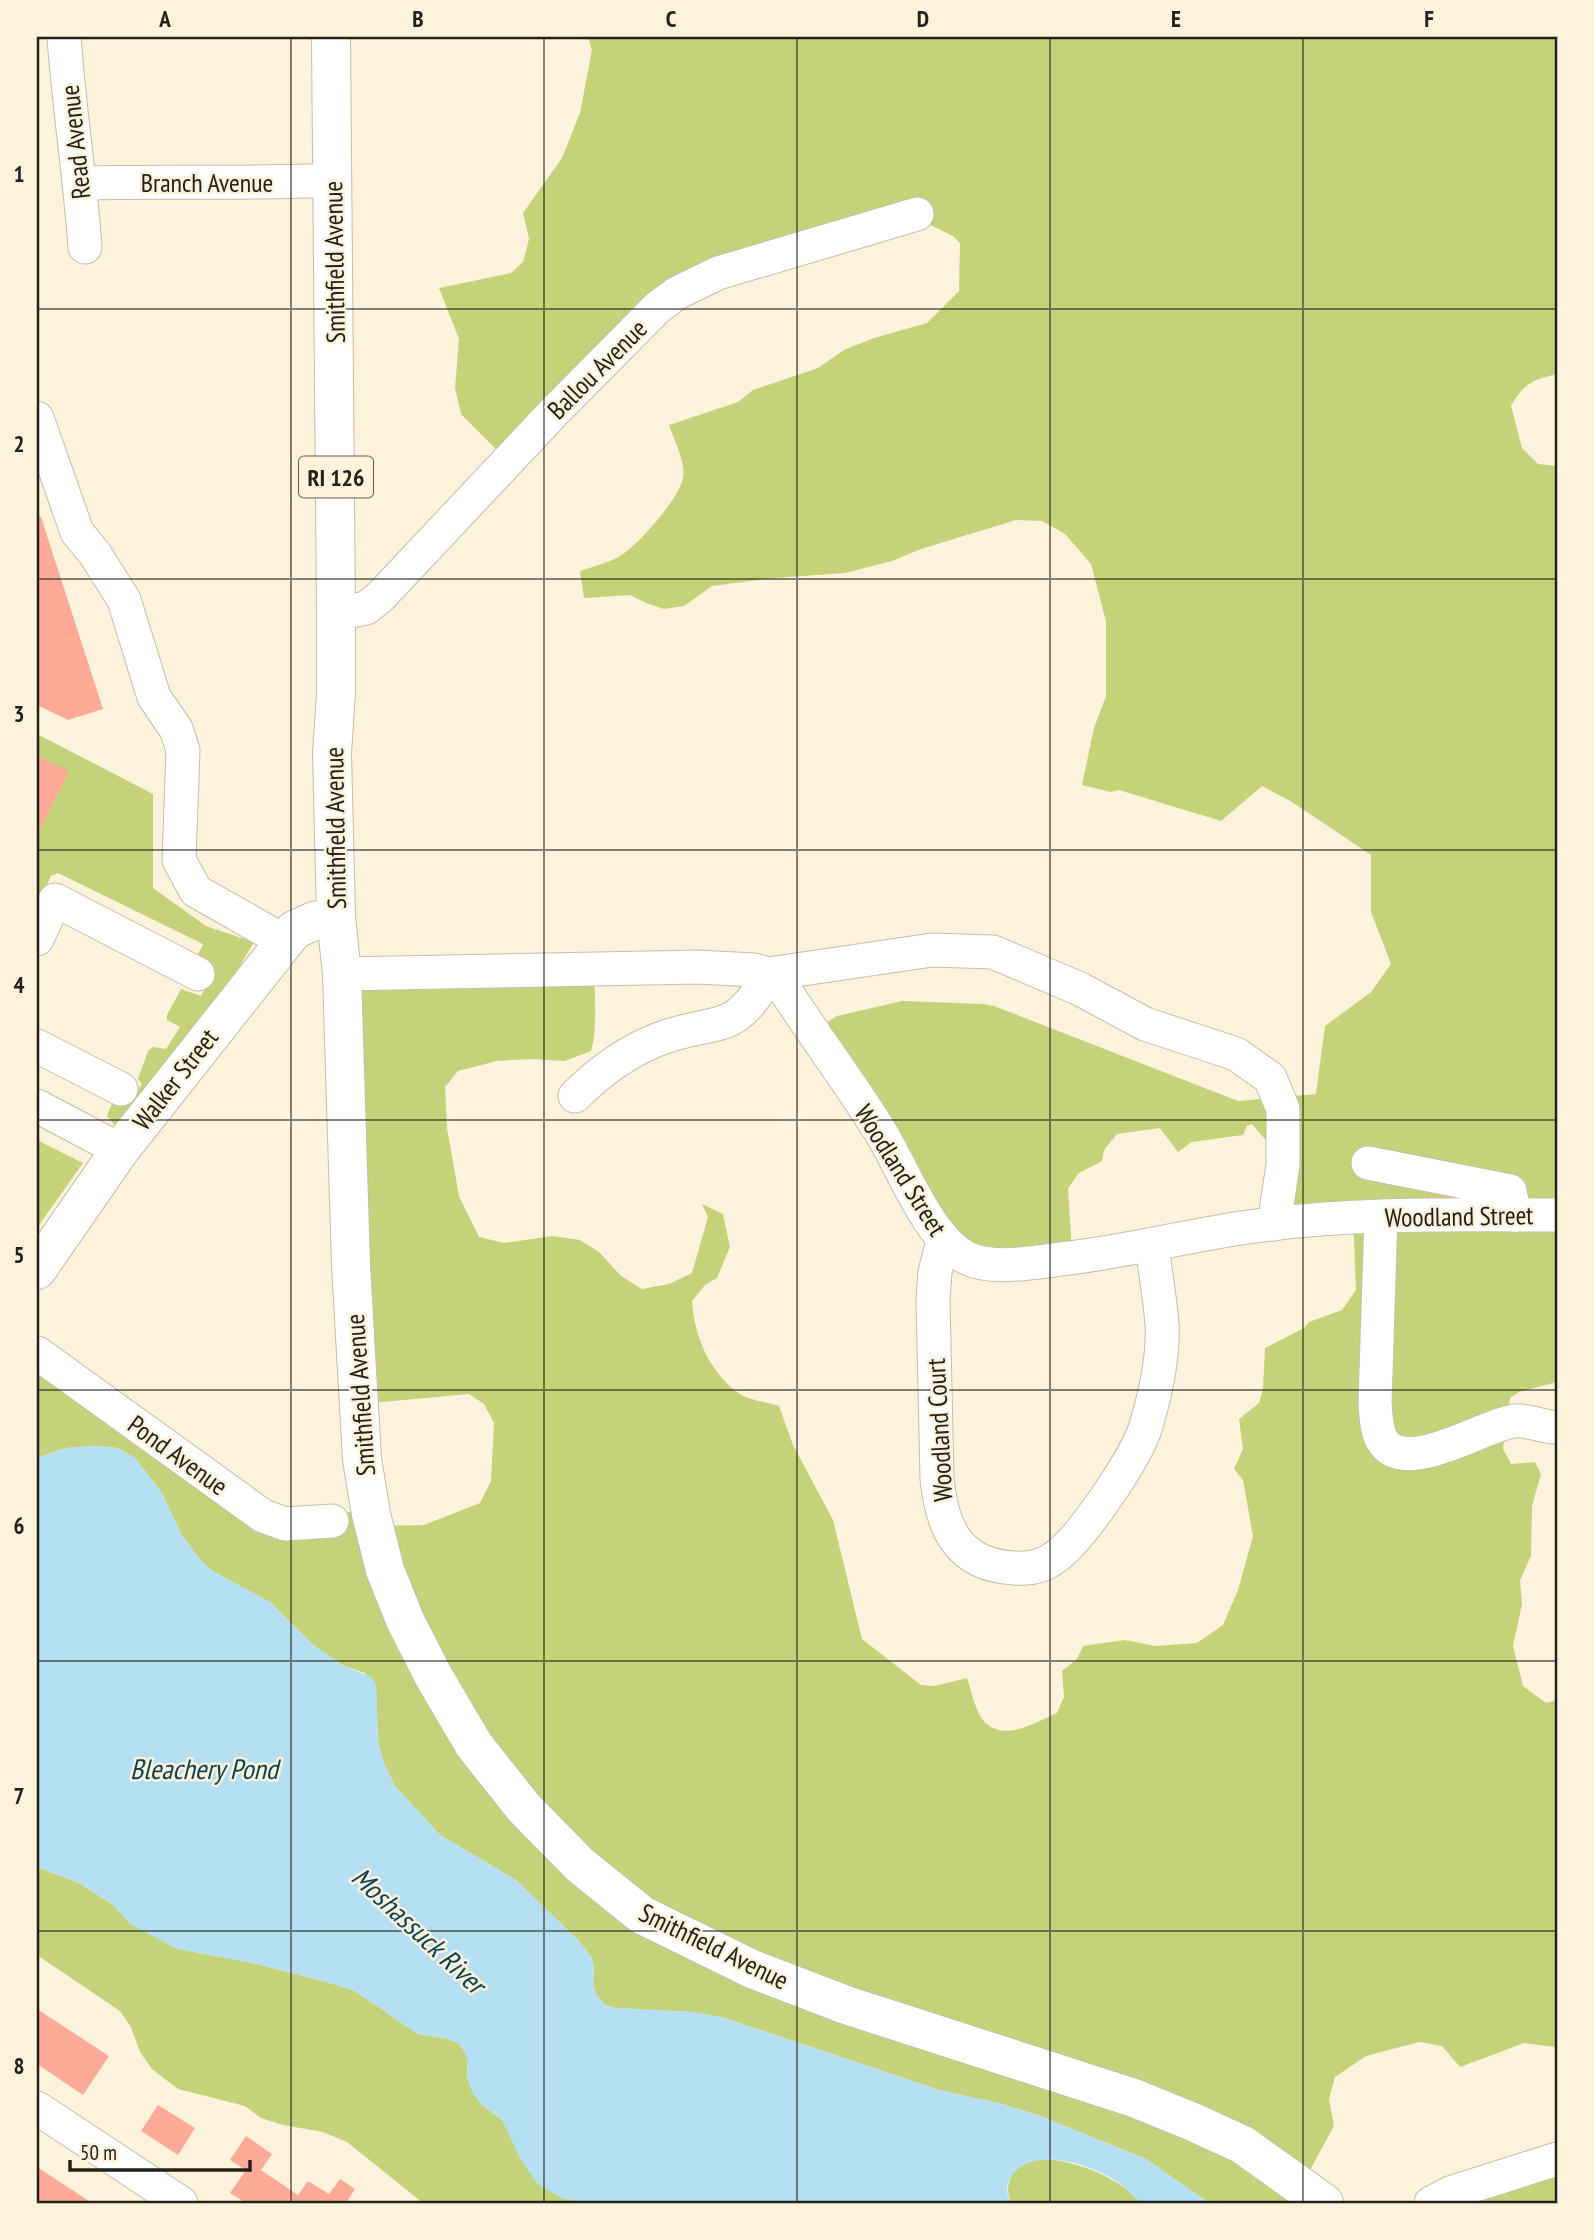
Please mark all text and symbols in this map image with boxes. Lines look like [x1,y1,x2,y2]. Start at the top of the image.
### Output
text: A [158,4,171,33]
text: B [412,4,424,33]
text: C [666,4,677,33]
text: D [917,4,929,33]
text: E [1171,4,1181,33]
text: F [1424,4,1434,33]
street label: Read Avenue [53,83,97,201]
text: 1 [14,159,25,188]
street label: Branch Avenue [141,166,273,199]
street label: Smithfield Avenue [316,181,352,343]
street label: Ballou Avenue [540,312,654,426]
text: 2 [14,429,25,458]
road number: RI 126 [299,456,373,498]
text: 3 [14,699,25,728]
street label: Smithfield Avenue [317,747,353,909]
text: 4 [14,970,25,999]
street label: Walker Street [125,1022,225,1136]
street label: Woodland Street [848,1098,954,1242]
street label: Woodland Street [1384,1198,1534,1234]
text: 5 [14,1240,25,1269]
street label: Smithfield Avenue [338,1313,382,1477]
street label: Woodland Court [919,1357,959,1503]
street label: Pond Avenue [122,1408,234,1502]
text: 6 [14,1511,25,1540]
water label: Bleachery Pond [130,1750,282,1787]
text: 7 [14,1781,25,1810]
water label: Moshassuck River [344,1859,497,2004]
street label: Smithfield Avenue [634,1896,794,1996]
text: 8 [14,2051,25,2080]
scale bar [70,2128,250,2172]
text: 50 m [80,2139,117,2166]

